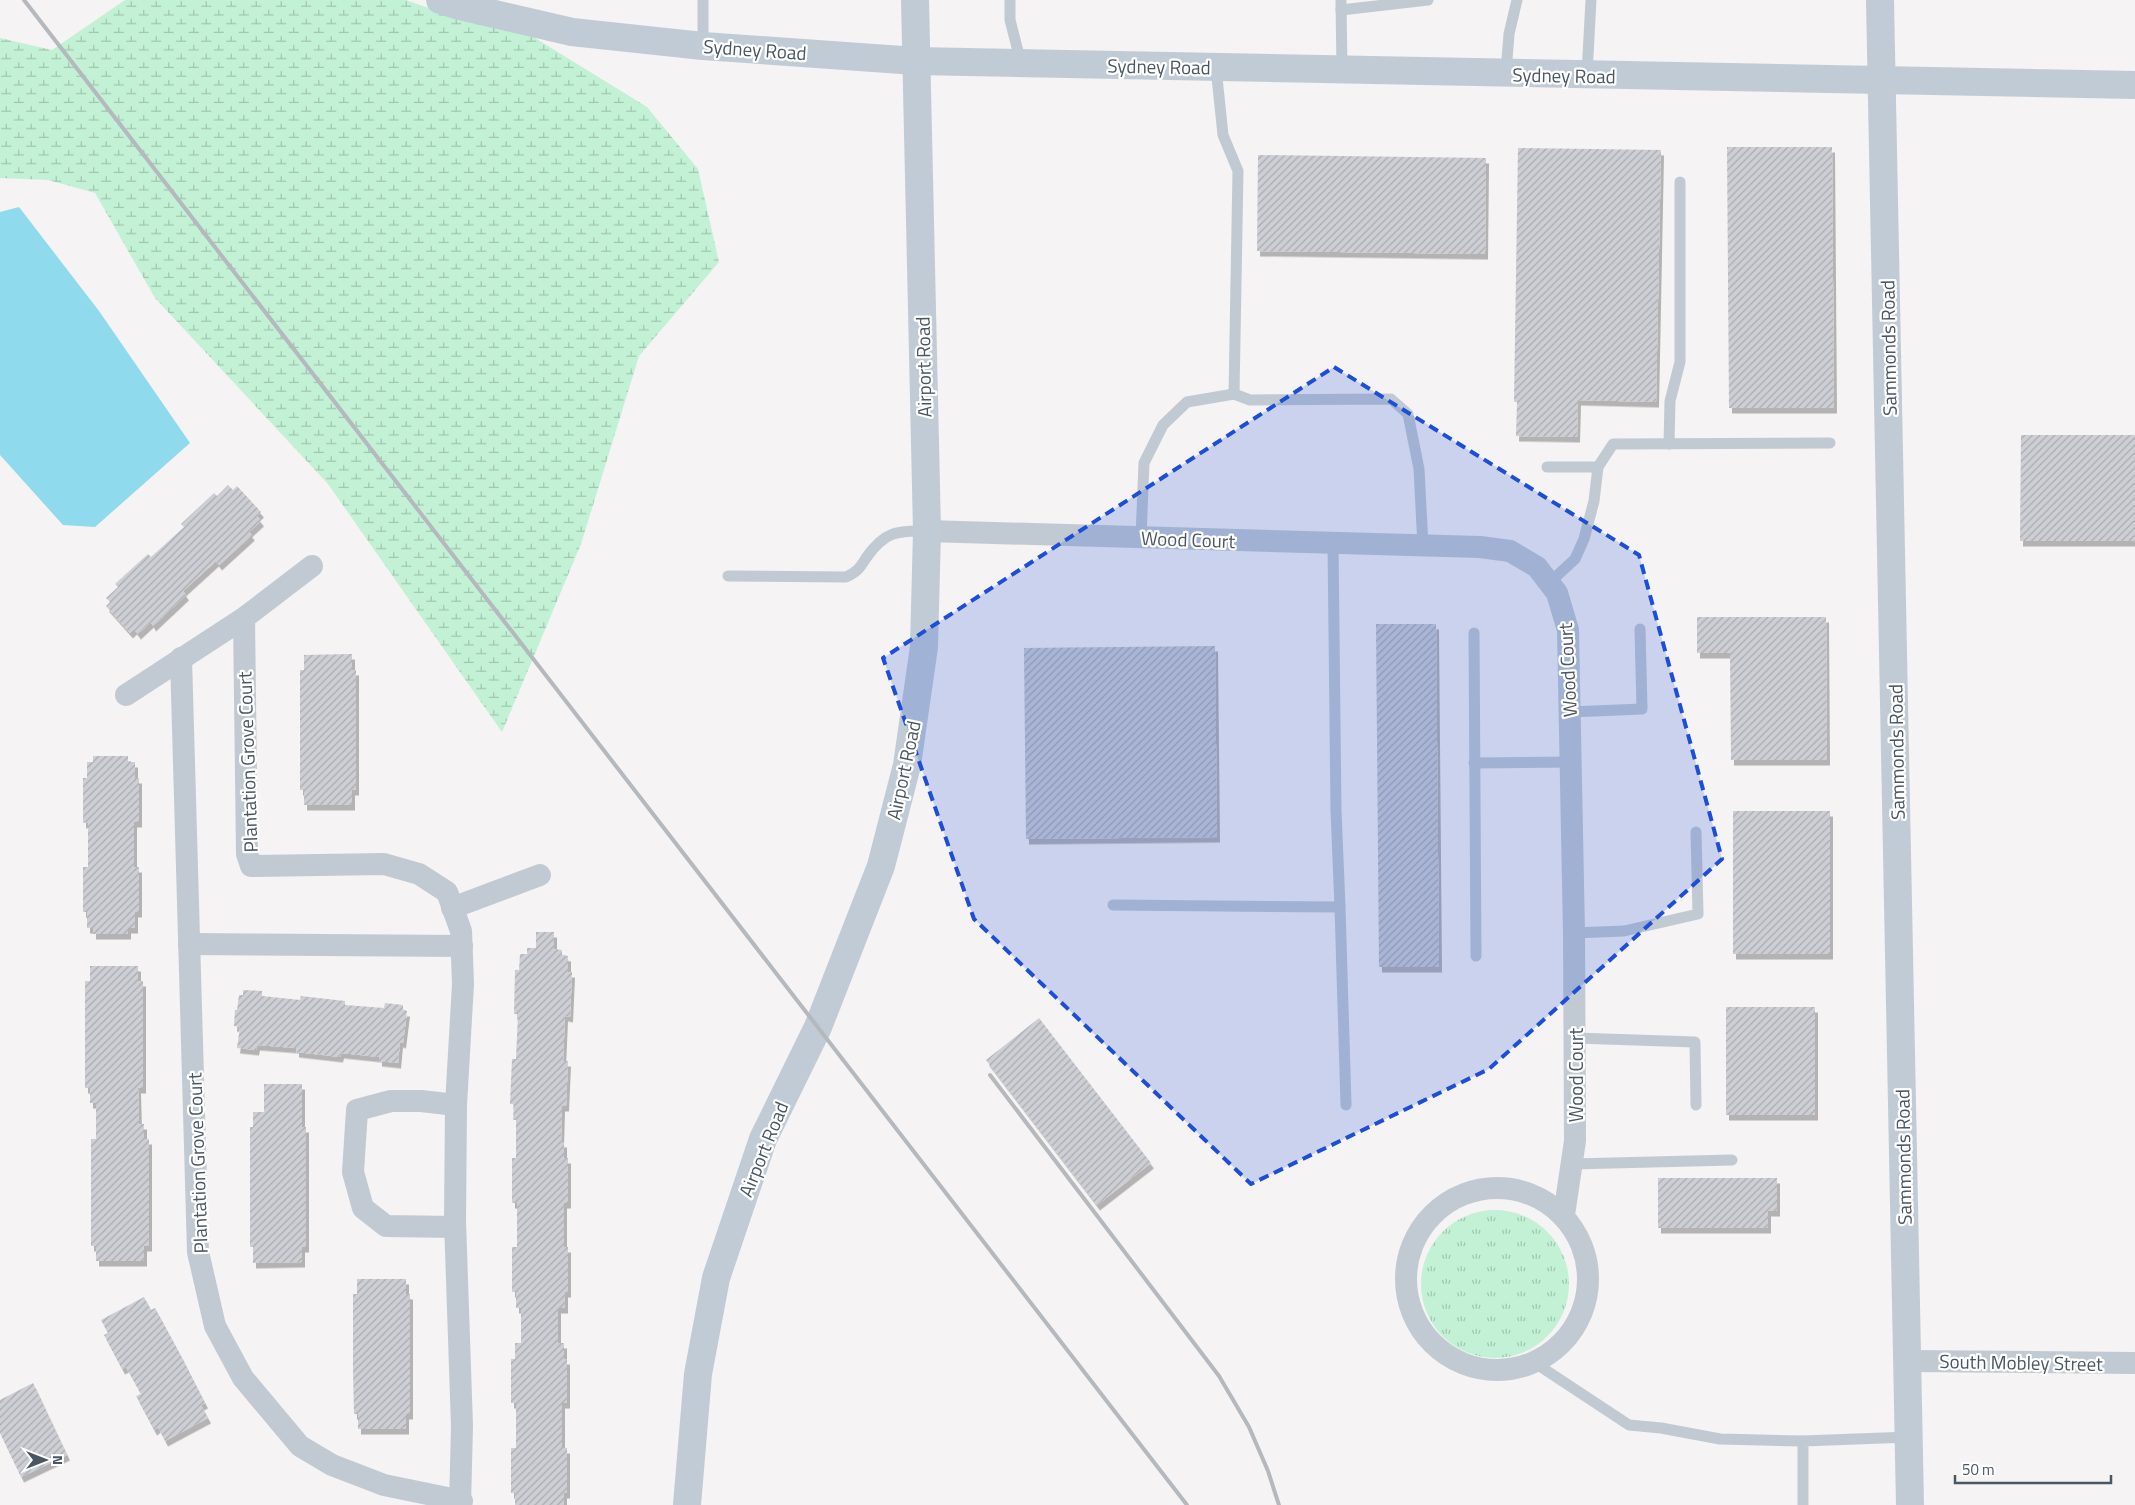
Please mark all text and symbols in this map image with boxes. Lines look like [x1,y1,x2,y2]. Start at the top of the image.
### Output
street label: Sydney Road [702,31,808,67]
street label: Sydney Road [1107,51,1211,81]
street label: Sydney Road [1512,60,1616,90]
street label: Sammonds Road [1872,280,1904,416]
street label: Airport Road [908,316,938,418]
street label: Wood Court [1140,523,1236,555]
street label: Wood Court [1550,622,1584,718]
street label: Plantation Grove Court [229,671,265,853]
street label: Sammonds Road [1880,684,1912,820]
street label: Airport Road [878,718,928,822]
street label: Wood Court [1561,1028,1590,1122]
street label: Plantation Grove Court [179,1072,215,1254]
street label: Sammonds Road [1887,1089,1919,1225]
street label: Airport Road [731,1097,795,1201]
street label: South Mobley Street [1939,1346,2103,1378]
north arrow [20,1435,70,1485]
scale bar [1955,1452,2111,1484]
text: N [48,1455,69,1465]
text: 50 m [1962,1458,1995,1481]

